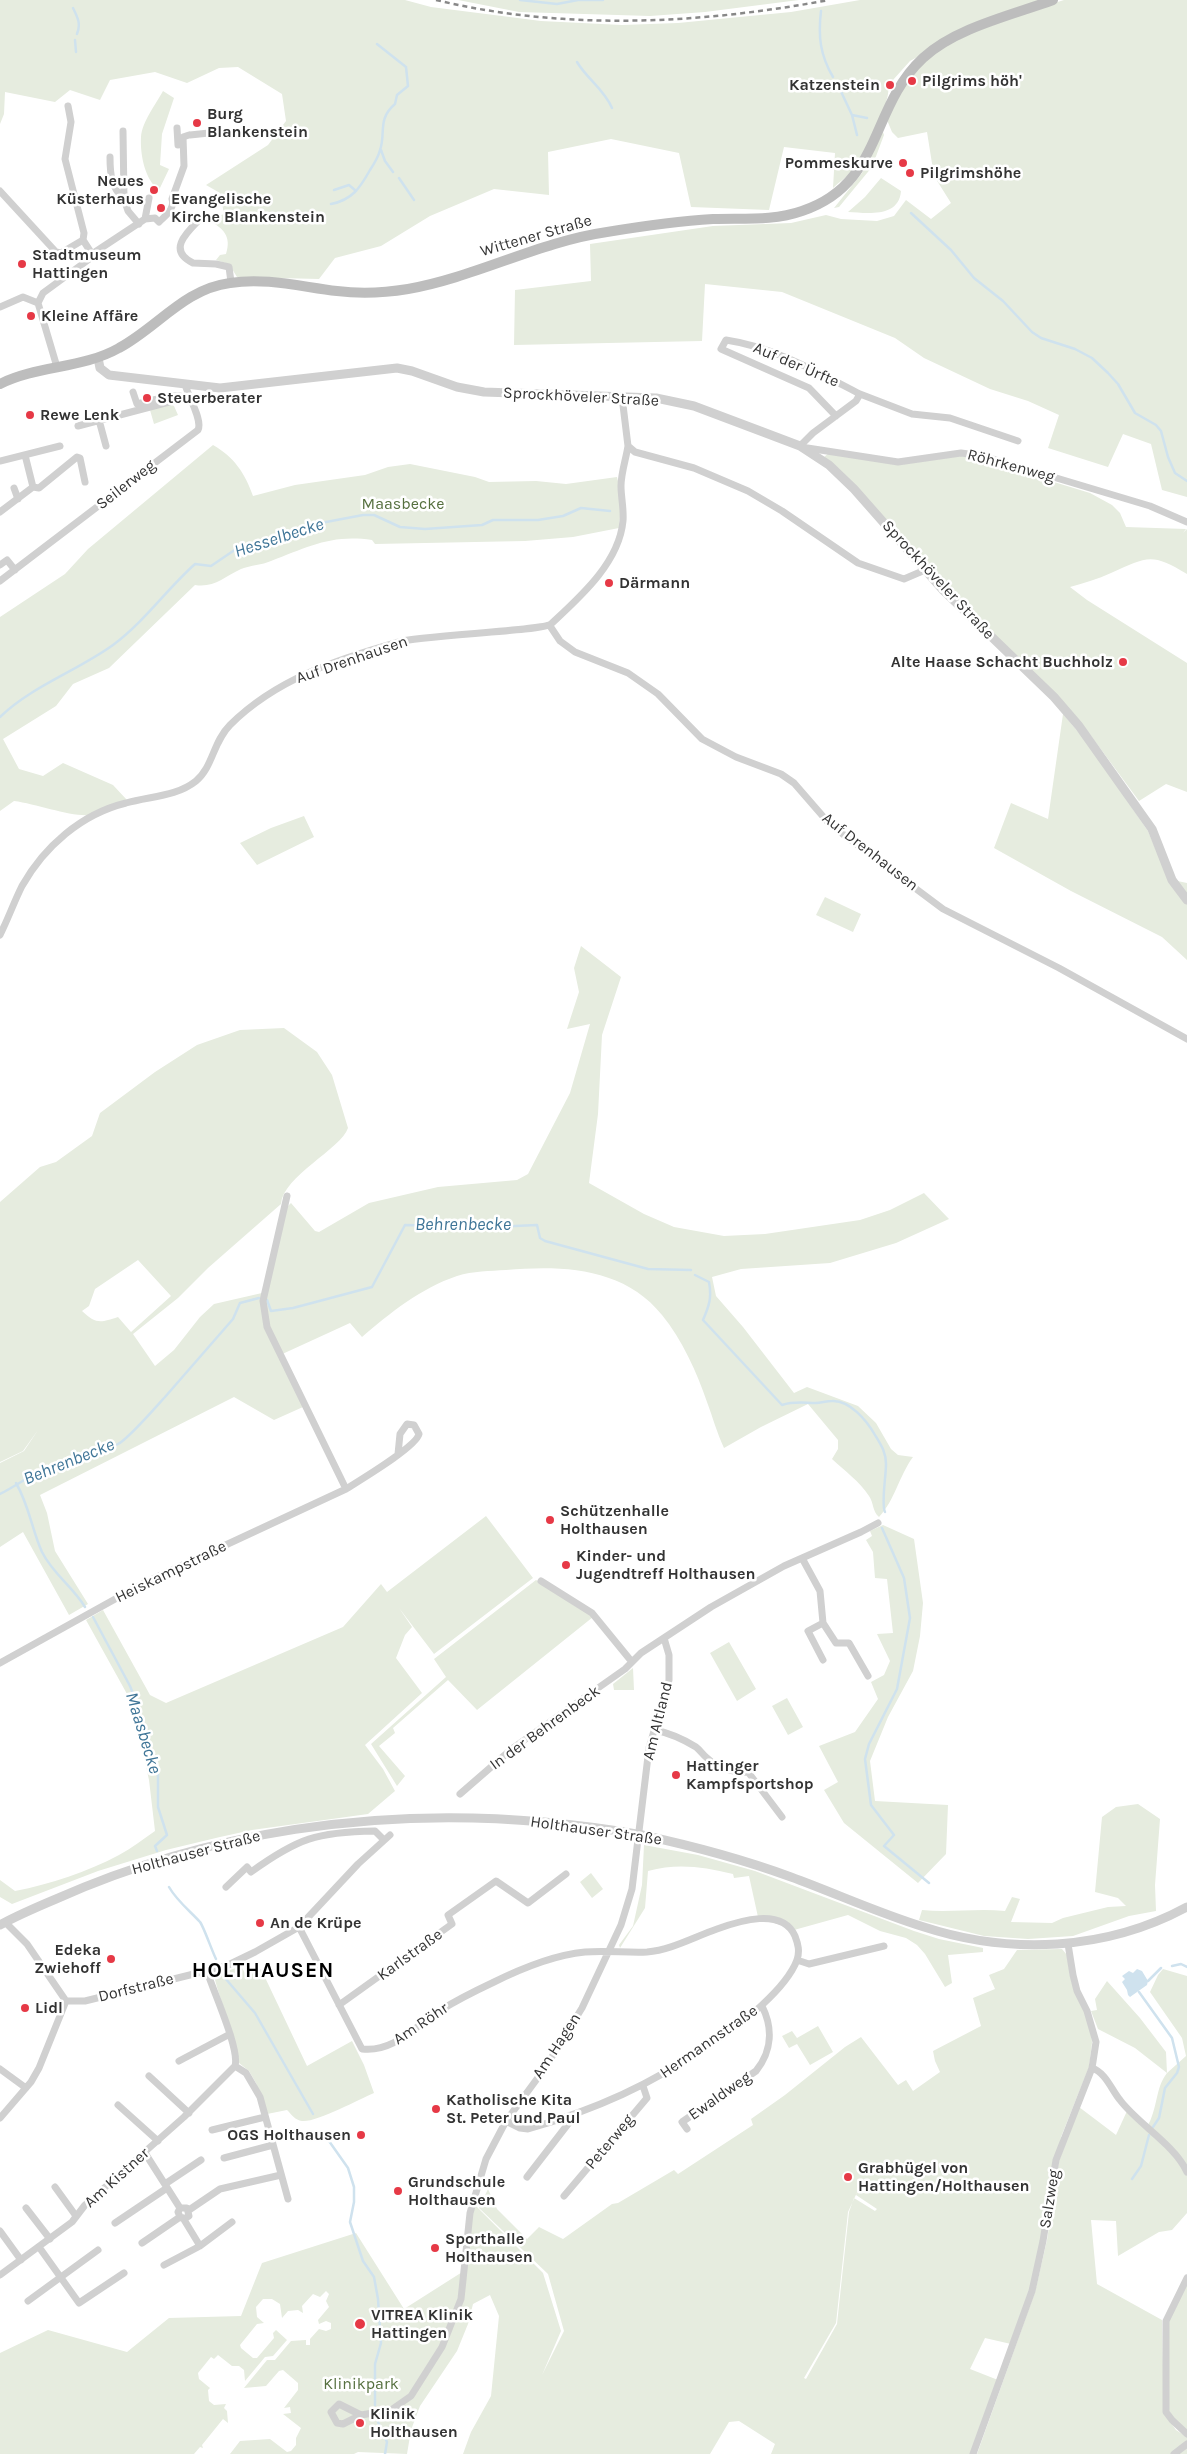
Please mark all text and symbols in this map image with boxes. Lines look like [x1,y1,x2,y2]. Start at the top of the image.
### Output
place label: Pilgrims höh' [922,71,1022,91]
place label: Katzenstein [789,75,880,95]
marker: Pilgrims höh' [906,75,918,87]
marker: Katzenstein [884,79,896,91]
place label: Burg Blankenstein [207,104,308,142]
marker: Burg Blankenstein [191,117,203,129]
place label: Pommeskurve [785,153,893,173]
marker: Pommeskurve [897,157,909,169]
place label: Pilgrimshöhe [920,163,1021,183]
marker: Pilgrimshöhe [904,167,916,179]
place label: Neues Küsterhaus [56,171,144,209]
marker: Neues Küsterhaus [148,184,160,196]
place label: Evangelische Kirche Blankenstein [171,189,325,227]
marker: Evangelische Kirche Blankenstein [155,202,167,214]
street label: Wittener Straße [478,211,594,261]
place label: Stadtmuseum Hattingen [32,245,141,283]
marker: Stadtmuseum Hattingen [16,258,28,270]
place label: Kleine Affäre [41,306,138,326]
marker: Kleine Affäre [25,310,37,322]
street label: Auf der Ürfte [750,338,842,392]
street label: Sprockhöveler Straße [503,383,659,411]
place label: Steuerberater [157,388,262,408]
marker: Steuerberater [141,392,153,404]
place label: Rewe Lenk [40,405,119,425]
marker: Rewe Lenk [24,409,36,421]
street label: Röhrkenweg [965,445,1057,487]
street label: Seilerweg [93,456,159,514]
park label: Maasbecke [362,494,444,514]
water label: Hesselbecke [232,513,326,563]
street label: Sprockhöveler Straße [878,516,998,644]
place label: Därmann [619,573,690,593]
marker: Därmann [603,577,615,589]
street label: Auf Drenhausen [294,632,410,688]
place label: Alte Haase Schacht Buchholz [891,652,1113,672]
marker: Alte Haase Schacht Buchholz [1117,656,1129,668]
street label: Auf Drenhausen [818,808,922,896]
water label: Behrenbecke [415,1214,511,1236]
water label: Behrenbecke [20,1434,118,1490]
place label: Schützenhalle Holthausen [560,1501,669,1539]
marker: Schützenhalle Holthausen [544,1514,556,1526]
street label: Heiskampstraße [112,1537,230,1607]
place label: Kinder- und Jugendtreff Holthausen [576,1546,755,1584]
marker: Kinder- und Jugendtreff Holthausen [560,1559,572,1571]
street label: Am Altland [639,1680,677,1762]
street label: In der Behrenbeck [486,1682,604,1774]
water label: Maasbecke [120,1690,166,1776]
place label: Hattinger Kampfsportshop [686,1756,814,1794]
marker: Hattinger Kampfsportshop [670,1769,682,1781]
street label: Holthauser Straße [529,1812,663,1850]
street label: Holthauser Straße [129,1827,263,1879]
place label: An de Krüpe [270,1913,361,1933]
marker: An de Krüpe [254,1917,266,1929]
street label: Karlstraße [374,1925,446,1985]
place label: Edeka Zwiehoff [34,1940,101,1978]
marker: Edeka Zwiehoff [105,1953,117,1965]
district label: HOLTHAUSEN [190,1958,336,1984]
street label: Dorfstraße [96,1969,176,2007]
place label: Lidl [35,1998,63,2018]
street label: Am Röhr [390,1999,452,2049]
street label: Hermannstraße [656,2001,762,2083]
marker: Lidl [19,2002,31,2014]
street label: Am Hagen [529,2010,585,2082]
street label: Ewaldweg [685,2067,755,2125]
place label: Katholische Kita St. Peter und Paul [446,2090,580,2128]
marker: Katholische Kita St. Peter und Paul [430,2103,442,2115]
street label: Peterweg [581,2111,639,2173]
place label: OGS Holthausen [227,2125,351,2145]
marker: OGS Holthausen [355,2129,367,2141]
street label: Am Kistner [81,2144,153,2212]
place label: Grabhügel von Hattingen/Holthausen [858,2158,1030,2196]
street label: Salzweg [1036,2168,1064,2230]
marker: Grabhügel von Hattingen/Holthausen [842,2171,854,2183]
place label: Grundschule Holthausen [408,2172,505,2210]
marker: Grundschule Holthausen [392,2185,404,2197]
place label: Sporthalle Holthausen [445,2229,533,2267]
marker: Sporthalle Holthausen [429,2242,441,2254]
place label: VITREA Klinik Hattingen [371,2305,473,2343]
marker: VITREA Klinik Hattingen [353,2317,367,2331]
park label: Klinikpark [323,2374,399,2394]
place label: Klinik Holthausen [370,2404,458,2442]
marker: Klinik Holthausen [354,2417,366,2429]

